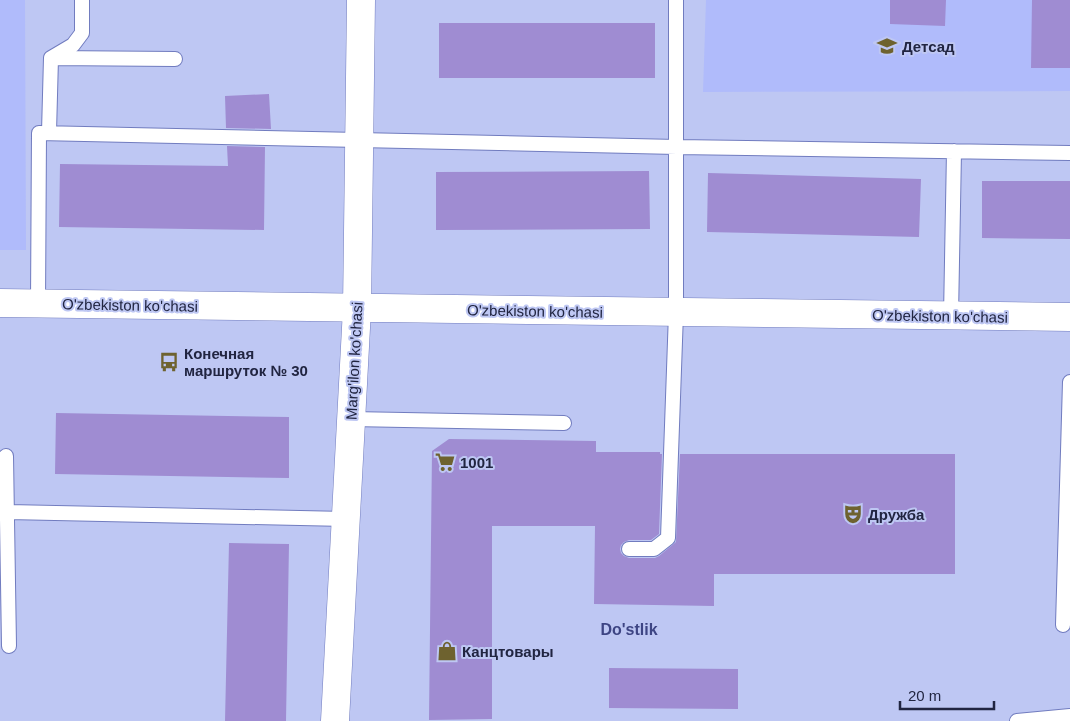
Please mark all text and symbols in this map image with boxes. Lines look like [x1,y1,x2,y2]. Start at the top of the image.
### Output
school or university icon: Детсад [876,35,898,57]
place label: Детсад [902,38,955,55]
street label: O'zbekiston ko'chasi [62,295,198,315]
street label: Marg'ilon ko'chasi [342,301,366,421]
street label: O'zbekiston ko'chasi [467,301,603,321]
street label: O'zbekiston ko'chasi [872,306,1008,326]
place label: Конечная маршруток № 30 [184,345,308,379]
bus stop icon: Конечная маршруток № 30 [158,351,180,373]
supermarket icon: 1001 [434,451,456,473]
place label: 1001 [460,454,493,471]
theatre icon: Дружба [842,503,864,525]
place label: Дружба [868,506,925,523]
district label: Do'stlik [600,621,658,638]
shop icon: Канцтовары [436,640,458,662]
place label: Канцтовары [462,643,554,660]
scale bar [900,678,994,710]
text: 20 m [908,687,941,704]

